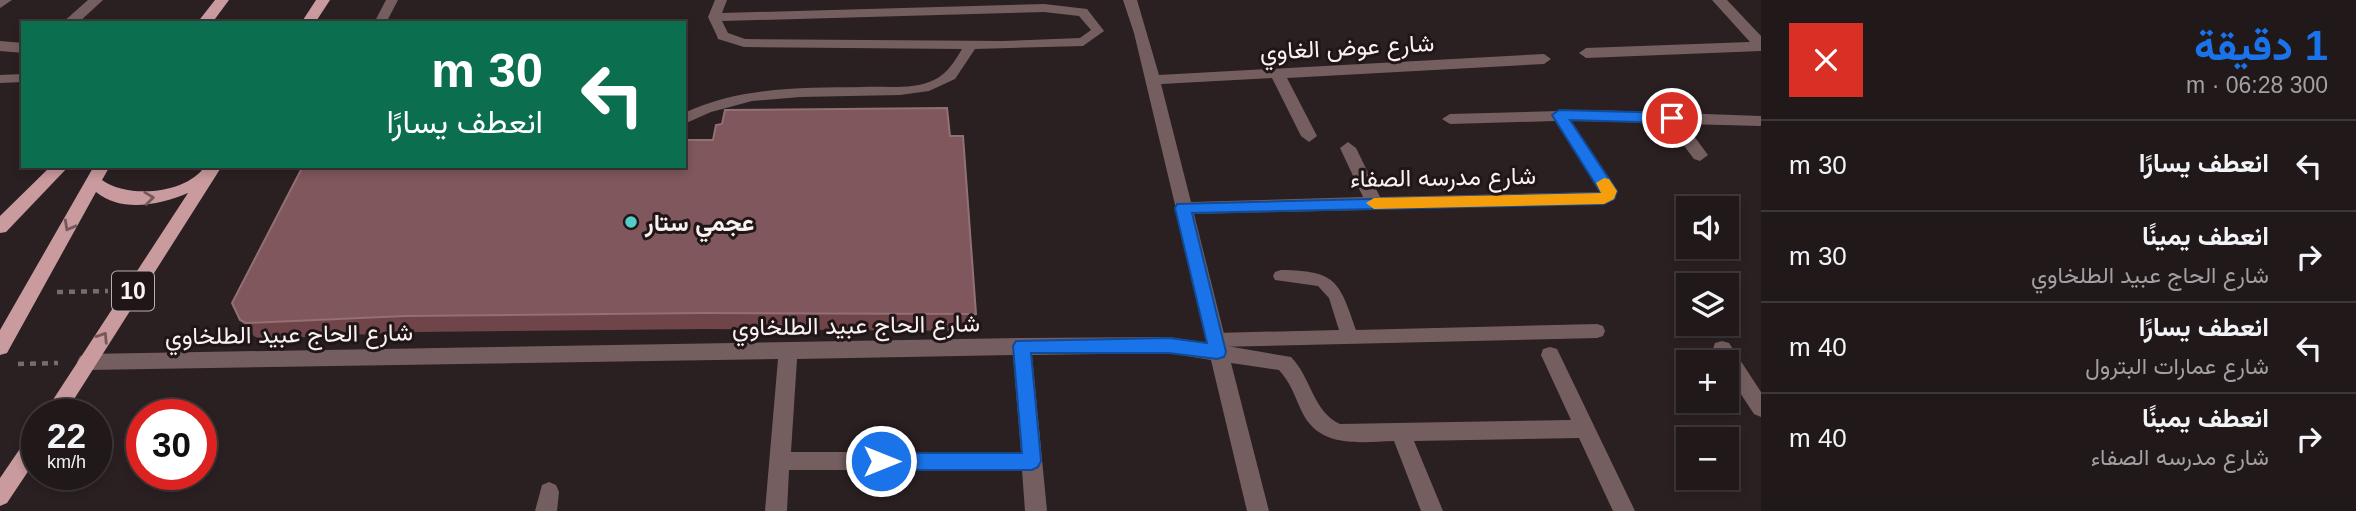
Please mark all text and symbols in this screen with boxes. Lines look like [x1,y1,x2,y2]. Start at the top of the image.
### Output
text: 1 دقيقة [2194,22,2328,69]
button: close [1789,23,1863,97]
street label: شارع عوض الغاوي [1259,29,1435,71]
text: 30 m [431,43,543,97]
icon: left [567,49,658,140]
text: 300 m · 06:28 [2186,72,2328,98]
pin [1642,88,1702,148]
icon: arrive [1653,99,1691,137]
text: انعطف يسارًا [386,104,543,140]
icon: left [2290,147,2328,185]
text: انعطف يسارًا [2139,148,2269,178]
text: 30 m [1789,150,1847,180]
street label: شارع مدرسه الصفاء [1350,162,1536,195]
one-way arrow [143,190,155,205]
map controls [1676,196,1739,490]
button: sound [1676,196,1739,259]
place label: عجمي ستار [644,209,754,243]
marker: عجمي ستار [623,214,639,230]
one-way arrow [64,219,77,231]
text: انعطف يمينًا [2142,221,2269,251]
icon: right [2290,238,2328,276]
text: 30 m [1789,241,1847,271]
text: شارع الحاج عبيد الطلخاوي [2031,262,2269,288]
road number: 10 [112,272,154,310]
button: layers [1676,273,1739,336]
street label: شارع الحاج عبيد الطلخاوي [732,309,980,347]
text: انعطف يسارًا [2139,312,2269,342]
street label: شارع الحاج عبيد الطلخاوي [165,318,413,356]
icon: left [2290,329,2328,367]
one-way arrow [95,332,108,345]
text: 40 m [1789,332,1847,362]
button: + [1676,350,1739,413]
text: شارع عمارات البترول [2085,353,2269,379]
speed limit sign: 30 [126,399,217,490]
text: انعطف يمينًا [2142,403,2269,433]
text: 22 [47,416,86,455]
icon: right [2290,420,2328,458]
text: 40 m [1789,423,1847,453]
position arrow [844,424,918,498]
button: − [1676,427,1739,490]
text: شارع مدرسه الصفاء [2091,444,2269,470]
text: km/h [47,452,86,472]

